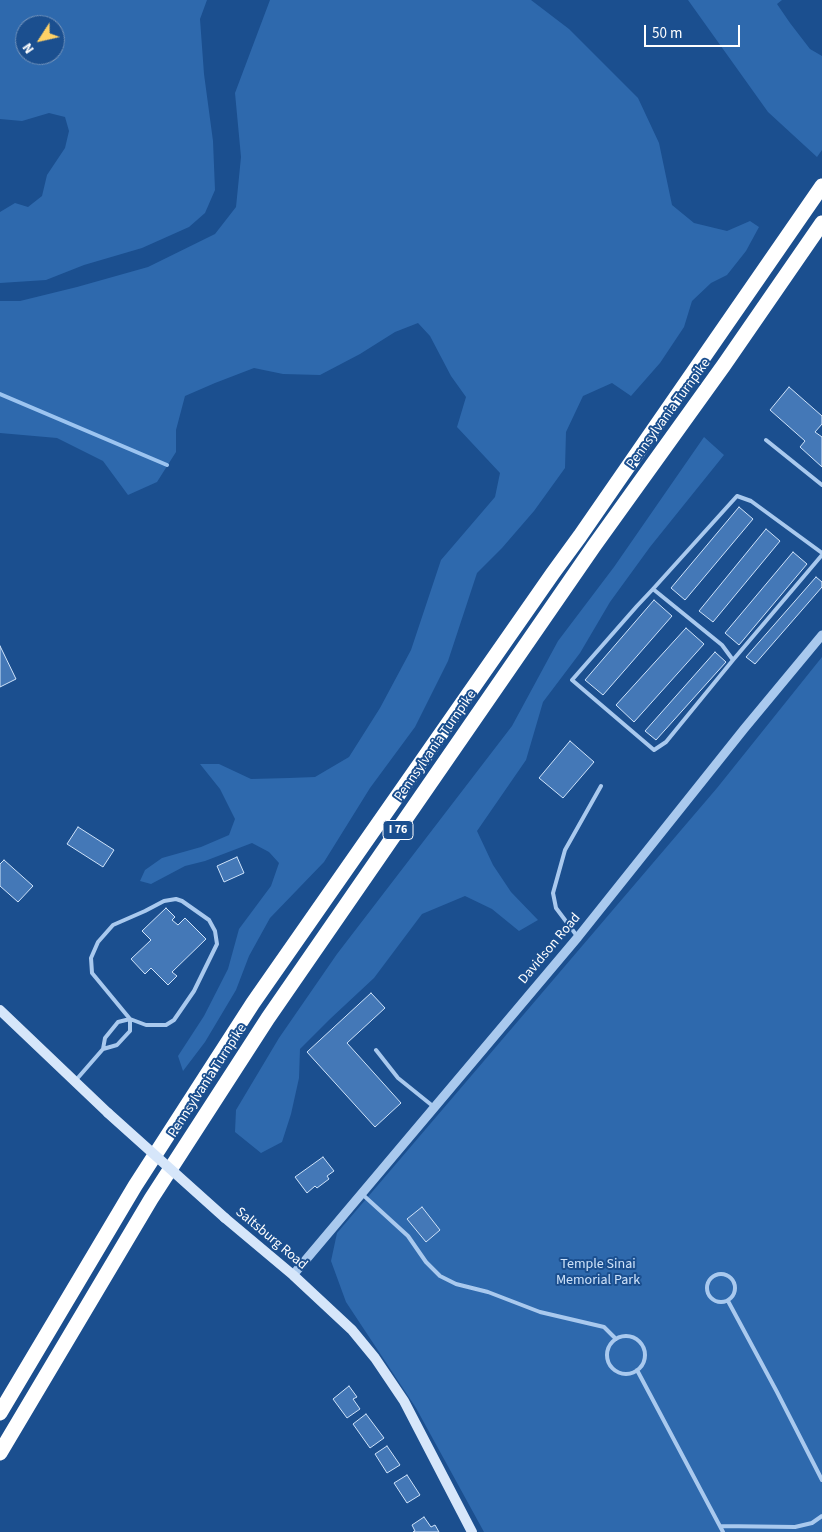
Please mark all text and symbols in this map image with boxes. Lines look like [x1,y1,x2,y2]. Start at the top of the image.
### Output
north arrow [15,15,65,65]
scale bar [647,15,743,47]
text: 50 m [652,23,682,44]
text: N [18,38,39,58]
street label: Pennsylvania Turnpike [623,356,715,472]
street label: Pennsylvania Turnpike [391,687,481,805]
road number: I 76 [383,820,413,840]
street label: Davidson Road [515,910,585,988]
street label: Pennsylvania Turnpike [165,1021,251,1141]
street label: Saltsburg Road [232,1204,310,1274]
park label: Temple Sinai Memorial Park [556,1257,640,1290]

